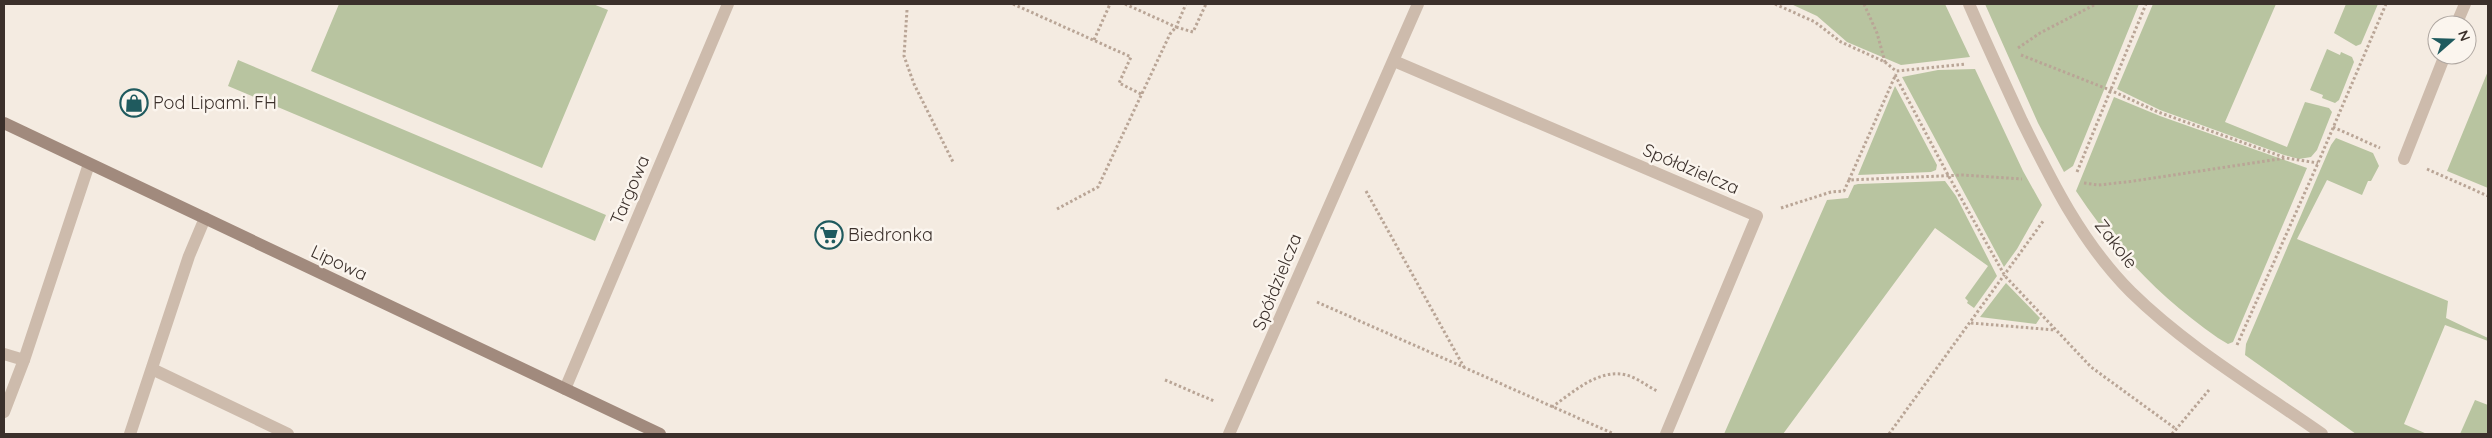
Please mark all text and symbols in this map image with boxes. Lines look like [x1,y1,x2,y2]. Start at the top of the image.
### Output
north arrow [2427,15,2477,65]
text: N [2454,28,2474,43]
shop icon: Pod Lipami. FH [119,88,149,118]
place label: Pod Lipami. FH [153,91,277,114]
street label: Spółdzielcza [1640,138,1743,199]
street label: Targowa [605,152,654,228]
street label: Zakole [2090,214,2143,273]
supermarket icon: Biedronka [814,220,844,250]
place label: Biedronka [848,223,933,246]
street label: Spółdzielcza [1247,230,1306,334]
street label: Lipowa [307,240,371,286]

